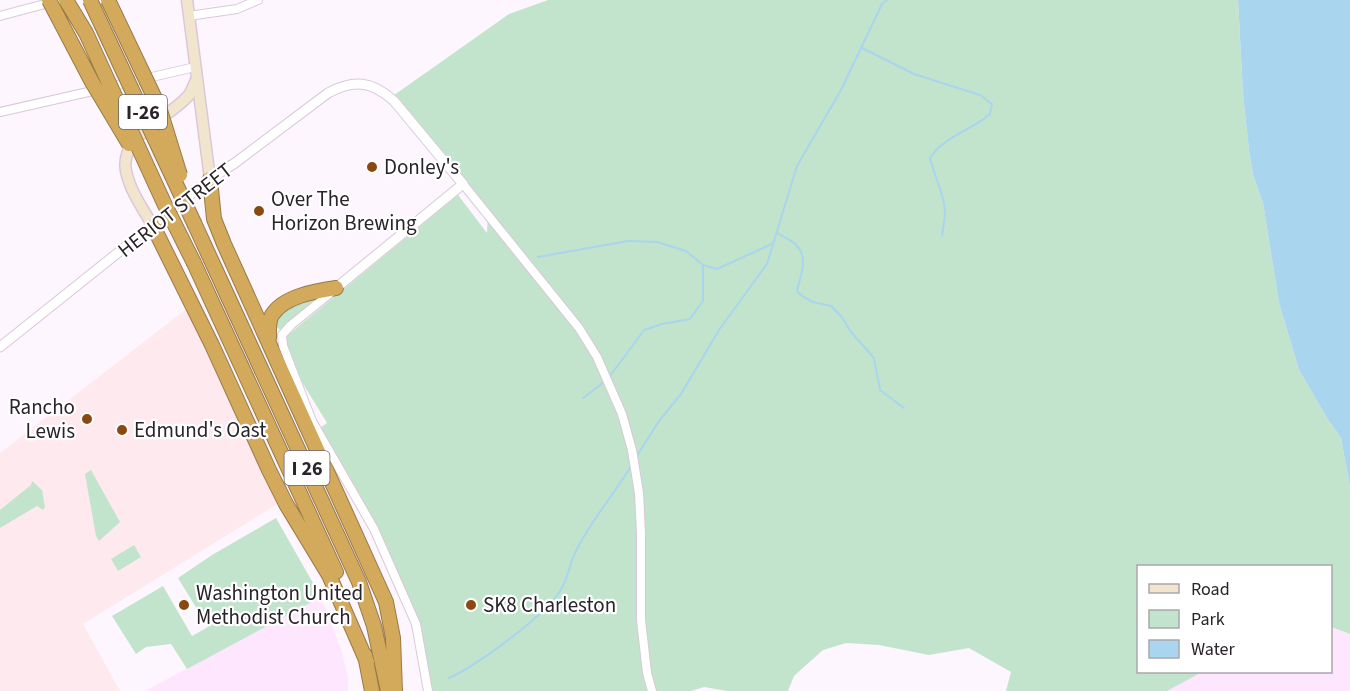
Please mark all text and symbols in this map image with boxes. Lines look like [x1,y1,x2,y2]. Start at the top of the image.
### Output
road number: I-26 [119,95,167,129]
place label: Donley's [384,152,459,182]
street label: HERIOT STREET [111,156,239,264]
marker: Donley's [365,160,379,174]
place label: Over The Horizon Brewing [271,184,417,238]
marker: Over The Horizon Brewing [252,204,266,218]
place label: Rancho Lewis [9,392,75,446]
marker: Rancho Lewis [80,412,94,426]
place label: Edmund's Oast [134,415,266,445]
marker: Edmund's Oast [115,423,129,437]
road number: I 26 [284,451,330,485]
legend [1137,565,1332,673]
text: Road [1191,577,1230,602]
place label: Washington United Methodist Church [196,578,363,632]
place label: SK8 Charleston [483,590,616,620]
marker: Washington United Methodist Church [177,598,191,612]
marker: SK8 Charleston [464,598,478,612]
text: Park [1191,607,1225,632]
text: Water [1191,637,1235,662]

